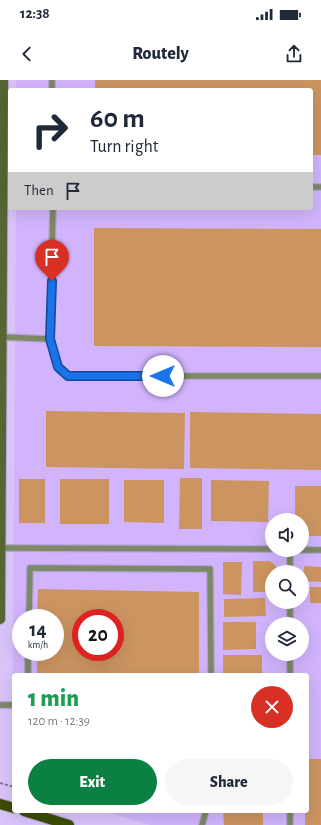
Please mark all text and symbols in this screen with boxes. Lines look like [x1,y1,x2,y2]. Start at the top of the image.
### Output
text: 12:38 [20,6,50,21]
icon: back [16,43,38,65]
icon: share [283,43,305,65]
text: Routely [132,45,189,63]
icon: right [24,104,76,156]
text: 60 m [90,105,145,133]
text: Turn right [90,138,159,156]
icon: arrive [62,180,84,202]
text: Then [24,183,54,198]
pin [35,240,69,281]
icon: arrive [41,246,63,268]
position arrow [142,355,184,397]
map controls [265,513,309,661]
button: sound [265,513,309,557]
button: search [265,565,309,609]
speed limit sign: 20 [72,609,124,661]
button: layers [265,617,309,661]
text: 14 [29,620,47,640]
text: km/h [28,640,48,650]
button: close [251,686,293,728]
text: 1 min [28,687,79,711]
text: 120 m · 12:39 [28,715,90,728]
button: Exit [28,759,157,805]
button: Share [165,759,293,805]

